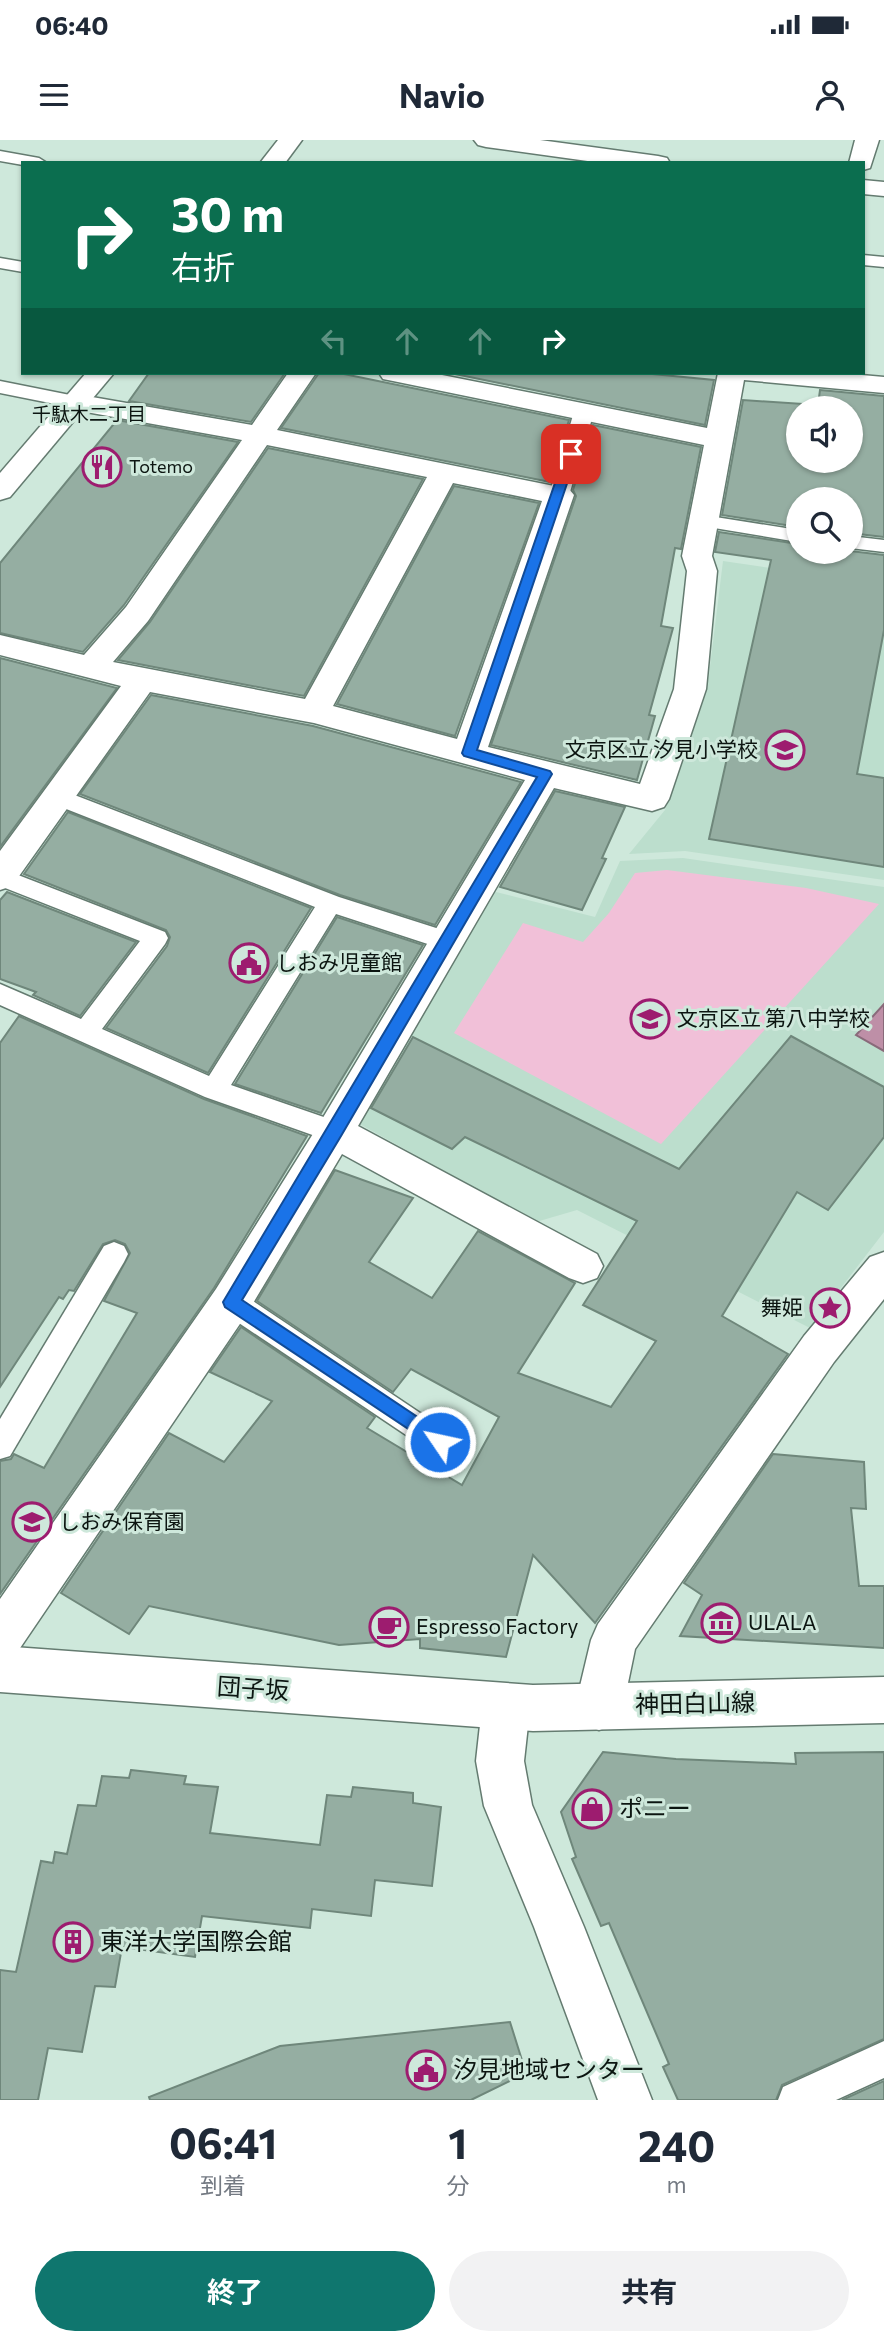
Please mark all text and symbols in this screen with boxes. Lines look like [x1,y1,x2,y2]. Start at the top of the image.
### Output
text: 06:40 [35,9,108,40]
text: Navio [399,75,485,115]
icon: menu [35,76,73,114]
icon: person [811,76,849,114]
text: 30 m [171,182,284,242]
icon: right [56,189,147,280]
text: 右折 [171,246,235,286]
icon: left [315,322,353,360]
icon: ahead [388,322,426,360]
icon: ahead [461,322,499,360]
icon: right [534,322,572,360]
map controls [786,396,863,564]
button: sound [786,396,863,473]
district label: 千駄木二丁目 [32,402,146,425]
pin [541,424,601,484]
icon: arrive [552,435,590,473]
restaurant icon: Totemo [81,446,123,488]
place label: Totemo [129,455,193,477]
button: search [786,487,863,564]
school or university icon: 文京区立 汐見小学校 [764,729,806,771]
place label: 文京区立 汐見小学校 [565,736,758,761]
public building icon: しおみ児童館 [228,942,270,984]
place label: しおみ児童館 [276,949,402,974]
school or university icon: 文京区立 第八中学校 [629,998,671,1040]
place label: 文京区立 第八中学校 [677,1005,870,1030]
place icon: 舞姫 [809,1287,851,1329]
place label: 舞姫 [761,1294,803,1319]
position arrow [403,1405,477,1479]
school or university icon: しおみ保育園 [11,1501,53,1543]
place label: しおみ保育園 [59,1508,185,1533]
museum icon: ULALA [700,1602,742,1644]
cafe icon: Espresso Factory [368,1606,410,1648]
place label: ULALA [748,1609,816,1634]
place label: Espresso Factory [416,1613,579,1638]
street label: 団子坂 [216,1671,290,1704]
street label: 神田白山線 [635,1687,755,1718]
shop icon: ポニー [571,1788,613,1830]
place label: ポニー [619,1793,691,1822]
building icon: 東洋大学国際会館 [52,1921,94,1963]
place label: 東洋大学国際会館 [100,1926,292,1955]
public building icon: 汐見地域センター [405,2049,447,2091]
place label: 汐見地域センター [453,2054,645,2083]
text: 06:41 [169,2116,277,2168]
text: 1 [448,2116,467,2168]
text: 240 [638,2119,715,2171]
text: m [667,2170,687,2198]
text: 到着 [200,2171,246,2199]
text: 分 [446,2171,469,2199]
button: 終了 [35,2251,435,2331]
button: 共有 [449,2251,849,2331]

